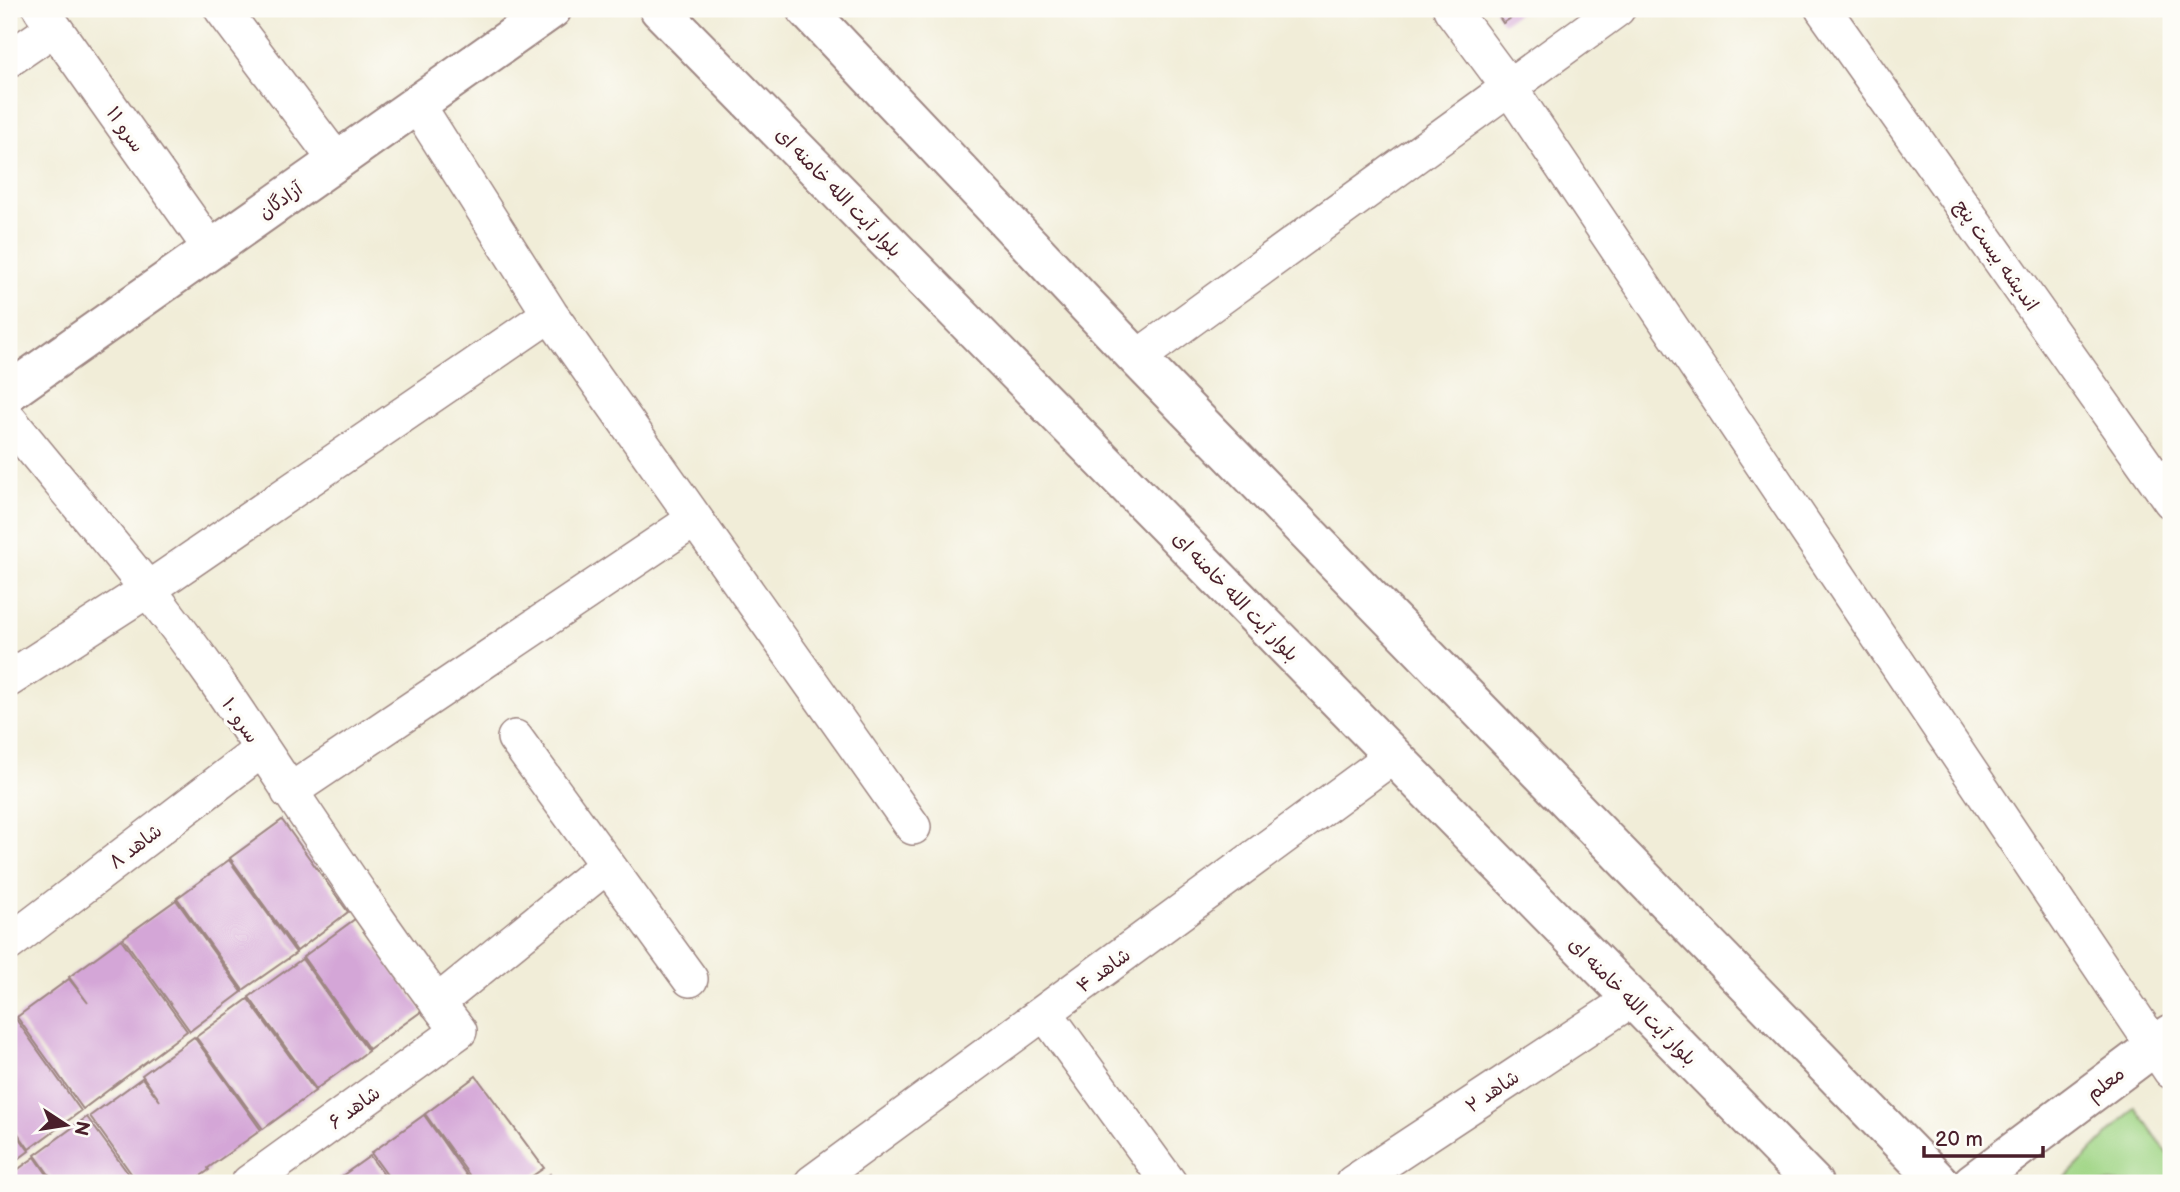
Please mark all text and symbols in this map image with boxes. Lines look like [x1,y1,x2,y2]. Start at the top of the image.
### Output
street label: سرو ۱۱ [101,103,149,157]
street label: بلوار آیت الله خامنه ای [770,123,906,263]
street label: آزادگان [254,177,308,225]
street label: اندیشه بیست پنج [1949,196,2043,316]
street label: بلوار آیت الله خامنه ای [1167,527,1303,667]
street label: سرو ۱۰ [216,694,263,748]
street label: شاهد ۸ [105,820,167,874]
street label: بلوار آیت الله خامنه ای [1563,933,1701,1071]
street label: شاهد ۴ [1072,944,1135,998]
street label: معلم [2082,1062,2131,1108]
street label: شاهد ۲ [1462,1066,1524,1118]
street label: شاهد ۶ [325,1082,385,1135]
north arrow [32,1090,102,1160]
scale bar [1924,1115,2044,1159]
text: N [68,1119,94,1138]
text: 20 m [1935,1127,1983,1152]

